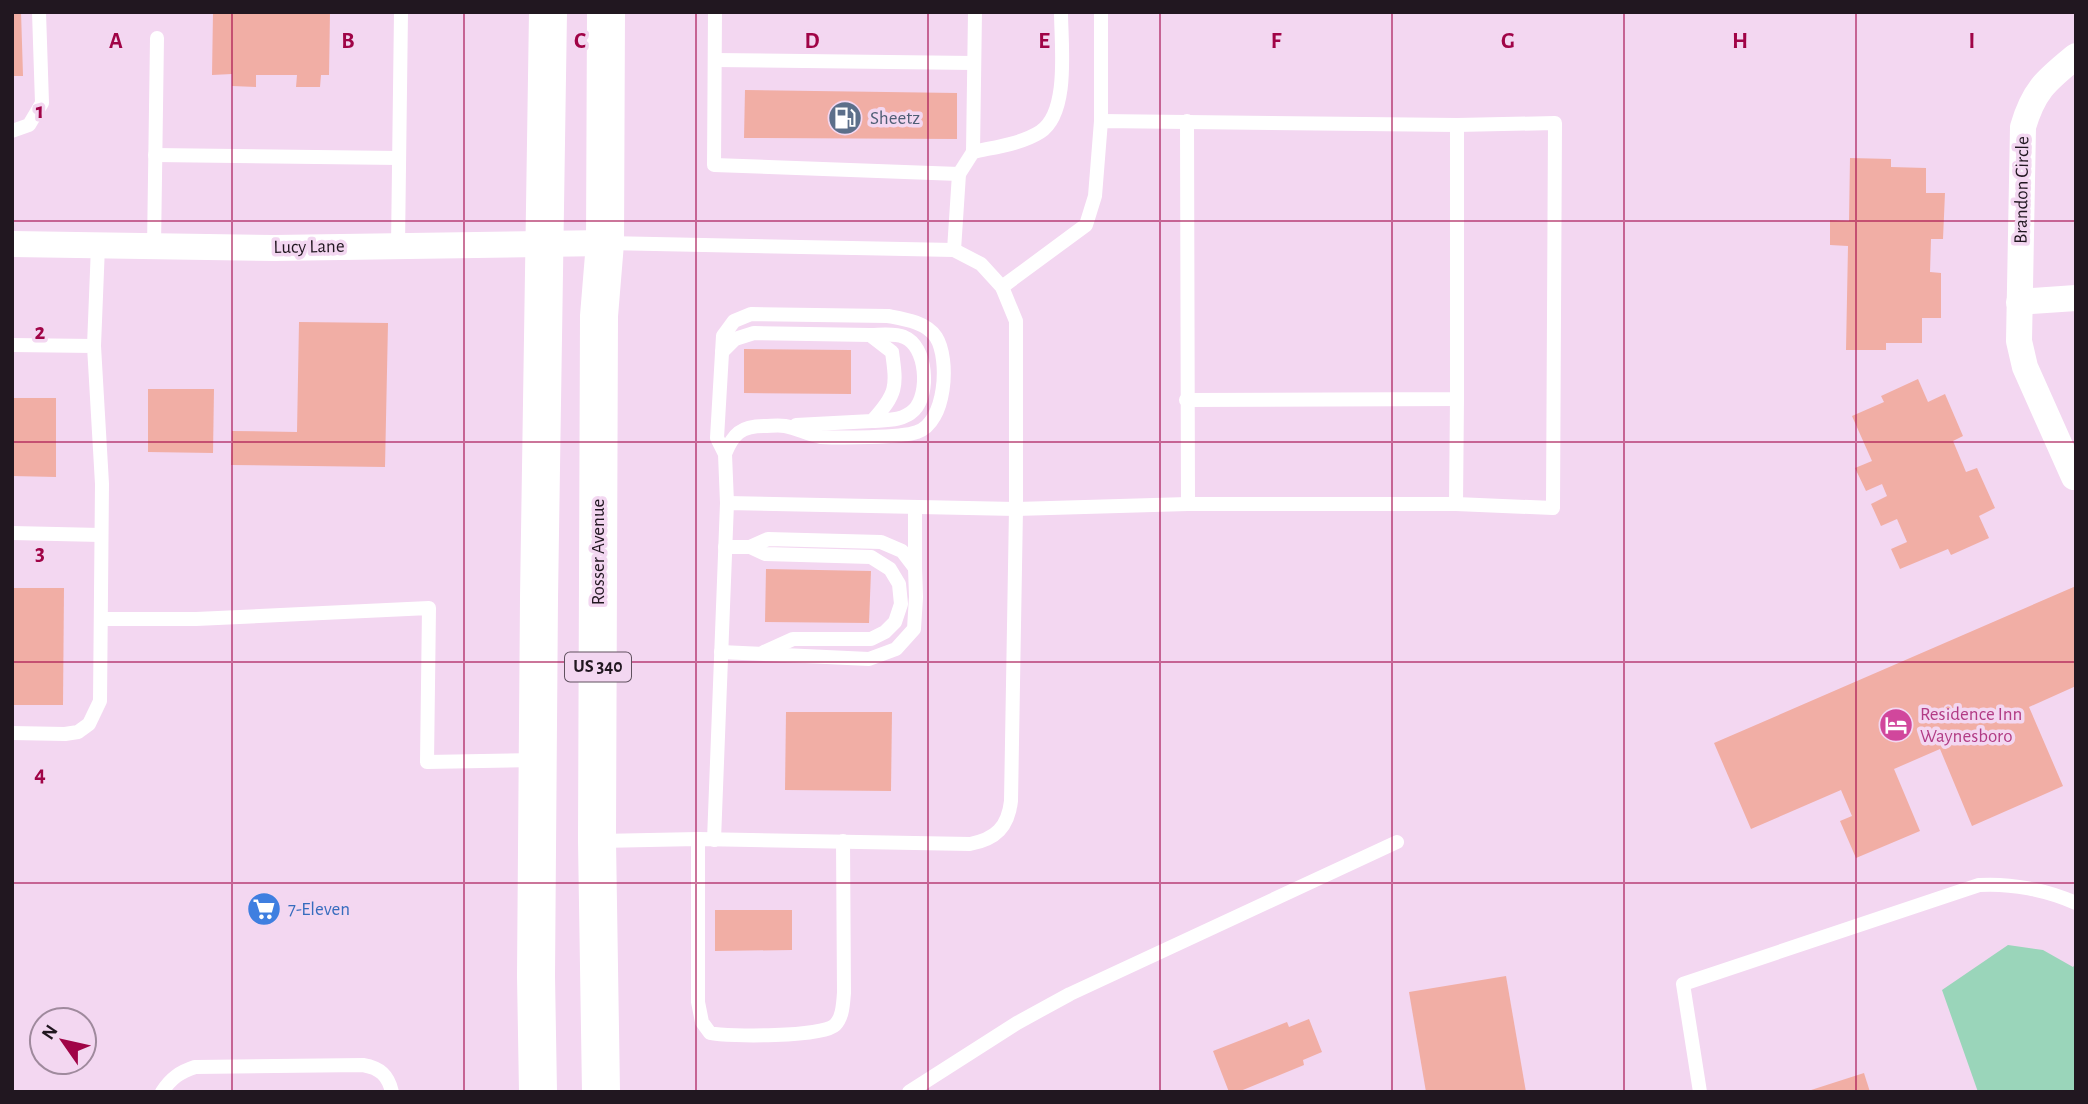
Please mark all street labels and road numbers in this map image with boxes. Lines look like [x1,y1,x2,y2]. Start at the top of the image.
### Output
street label: Brandon Circle [2012,136,2032,244]
street label: Lucy Lane [273,237,345,257]
street label: Rosser Avenue [589,499,608,605]
road number: US 340 [565,652,631,682]

